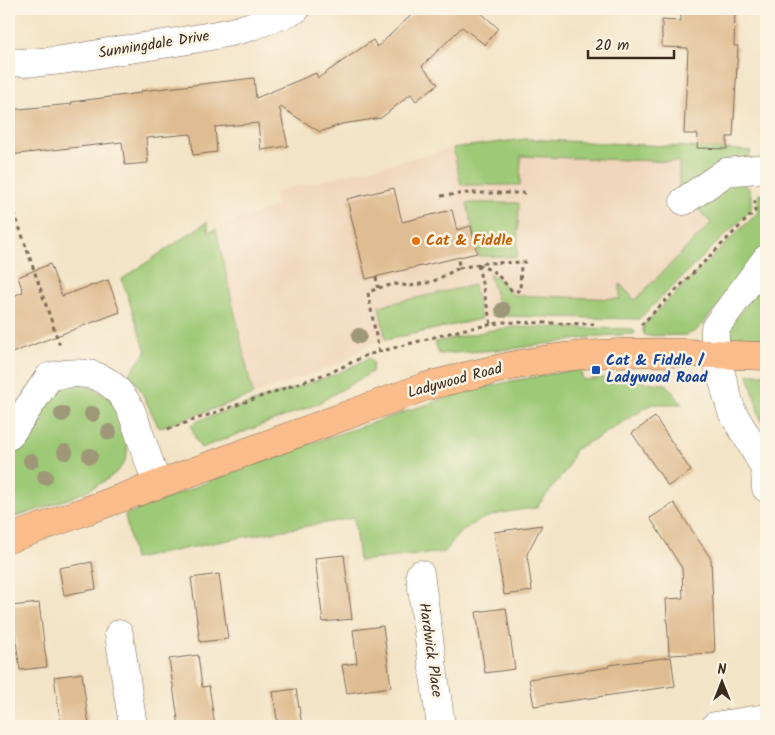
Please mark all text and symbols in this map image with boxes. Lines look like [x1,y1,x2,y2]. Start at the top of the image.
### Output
street label: Sunningdale Drive [97,24,211,66]
scale bar [588,28,674,60]
text: 20 m [595,34,629,58]
place label: Cat & Fiddle [426,229,513,253]
marker: Cat & Fiddle [410,235,422,247]
place label: Cat & Fiddle / Ladywood Road [606,349,708,390]
street label: Ladywood Road [405,357,505,405]
marker: Cat & Fiddle / Ladywood Road [590,364,602,376]
street label: Hardwick Place [411,601,449,699]
north arrow [698,658,748,708]
text: N [718,659,727,681]

